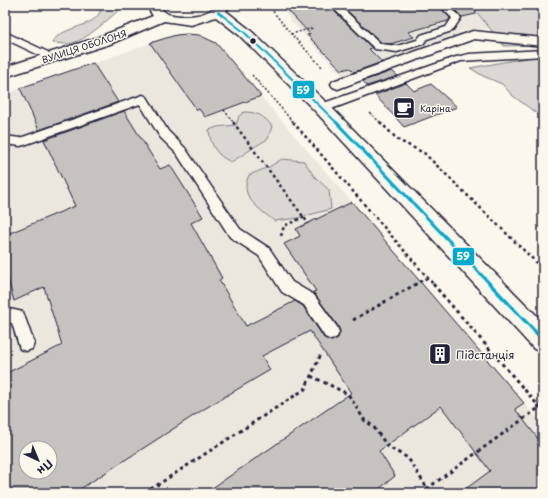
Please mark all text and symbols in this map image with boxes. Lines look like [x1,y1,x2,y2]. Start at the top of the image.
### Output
street label: ВУЛИЦЯ ОБОЛОНЯ [40,26,128,66]
unlabelled marker [248,36,258,46]
line badge: 59 [292,80,315,99]
text: 59 [296,81,310,98]
cafe icon: Каріна [391,95,417,121]
place label: Каріна [420,101,451,115]
line badge: 59 [452,247,475,266]
text: 59 [456,247,470,264]
building icon: Підстанція [427,341,453,367]
place label: Підстанція [456,346,514,363]
north arrow [18,440,58,480]
text: Пн [34,456,57,479]

